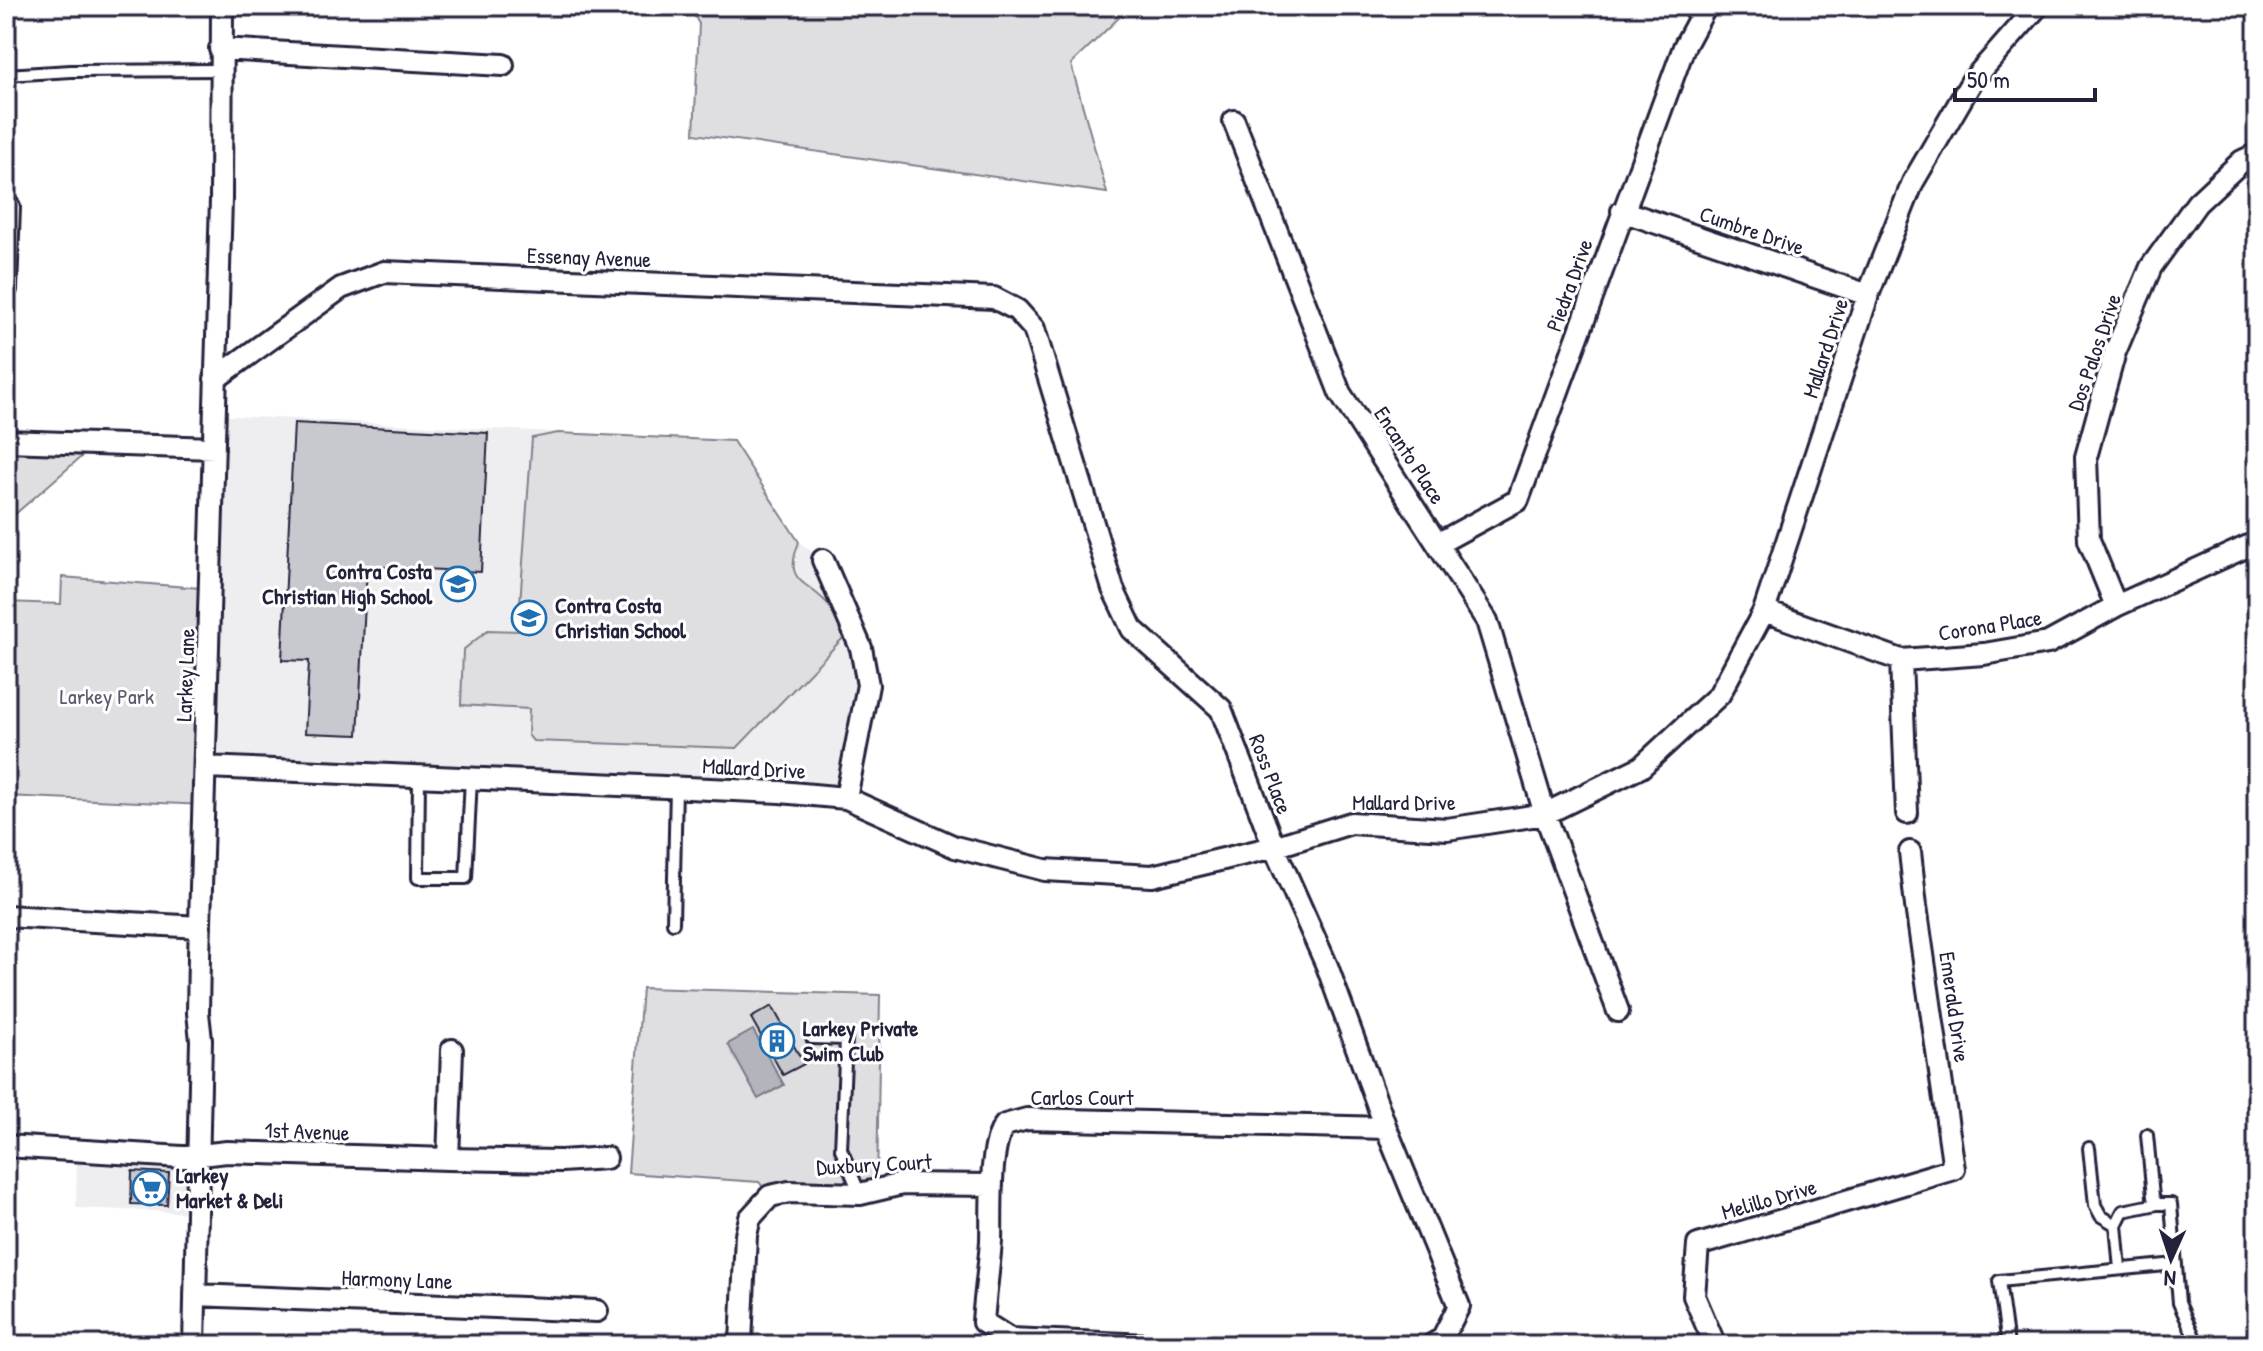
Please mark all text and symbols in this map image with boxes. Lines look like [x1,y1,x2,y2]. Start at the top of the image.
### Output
scale bar [1955,52,2095,102]
text: 50 m [1967,63,2010,95]
street label: Cumbre Drive [1696,198,1808,262]
street label: Piedra Drive [1538,234,1600,335]
street label: Essenay Avenue [526,240,652,274]
street label: Dos Palos Drive [2060,289,2128,414]
street label: Mallard Drive [1795,294,1855,402]
street label: Encanto Place [1367,400,1453,510]
place label: Contra Costa Christian High School [262,556,433,612]
school or university icon: Contra Costa Christian High School [439,565,477,603]
place label: Contra Costa Christian School [555,590,687,645]
school or university icon: Contra Costa Christian School [510,599,548,637]
street label: Corona Place [1936,602,2044,648]
street label: Larkey Lane [168,628,202,722]
park label: Larkey Park [60,681,154,711]
street label: Ross Place [1242,730,1300,818]
street label: Mallard Drive [702,750,807,786]
street label: Mallard Drive [1352,787,1456,817]
street label: Emerald Drive [1932,950,1978,1064]
place label: Larkey Private Swim Club [803,1013,919,1068]
building icon: Larkey Private Swim Club [758,1022,796,1060]
street label: Carlos Court [1030,1082,1134,1112]
street label: 1st Avenue [264,1115,350,1147]
street label: Duxbury Court [816,1146,933,1182]
place label: Larkey Market & Deli [176,1160,283,1215]
supermarket icon: Larkey Market & Deli [131,1169,169,1207]
street label: Melillo Drive [1718,1171,1820,1227]
north arrow [2131,1219,2211,1299]
street label: Harmony Lane [341,1262,453,1296]
text: N [2163,1264,2177,1294]

